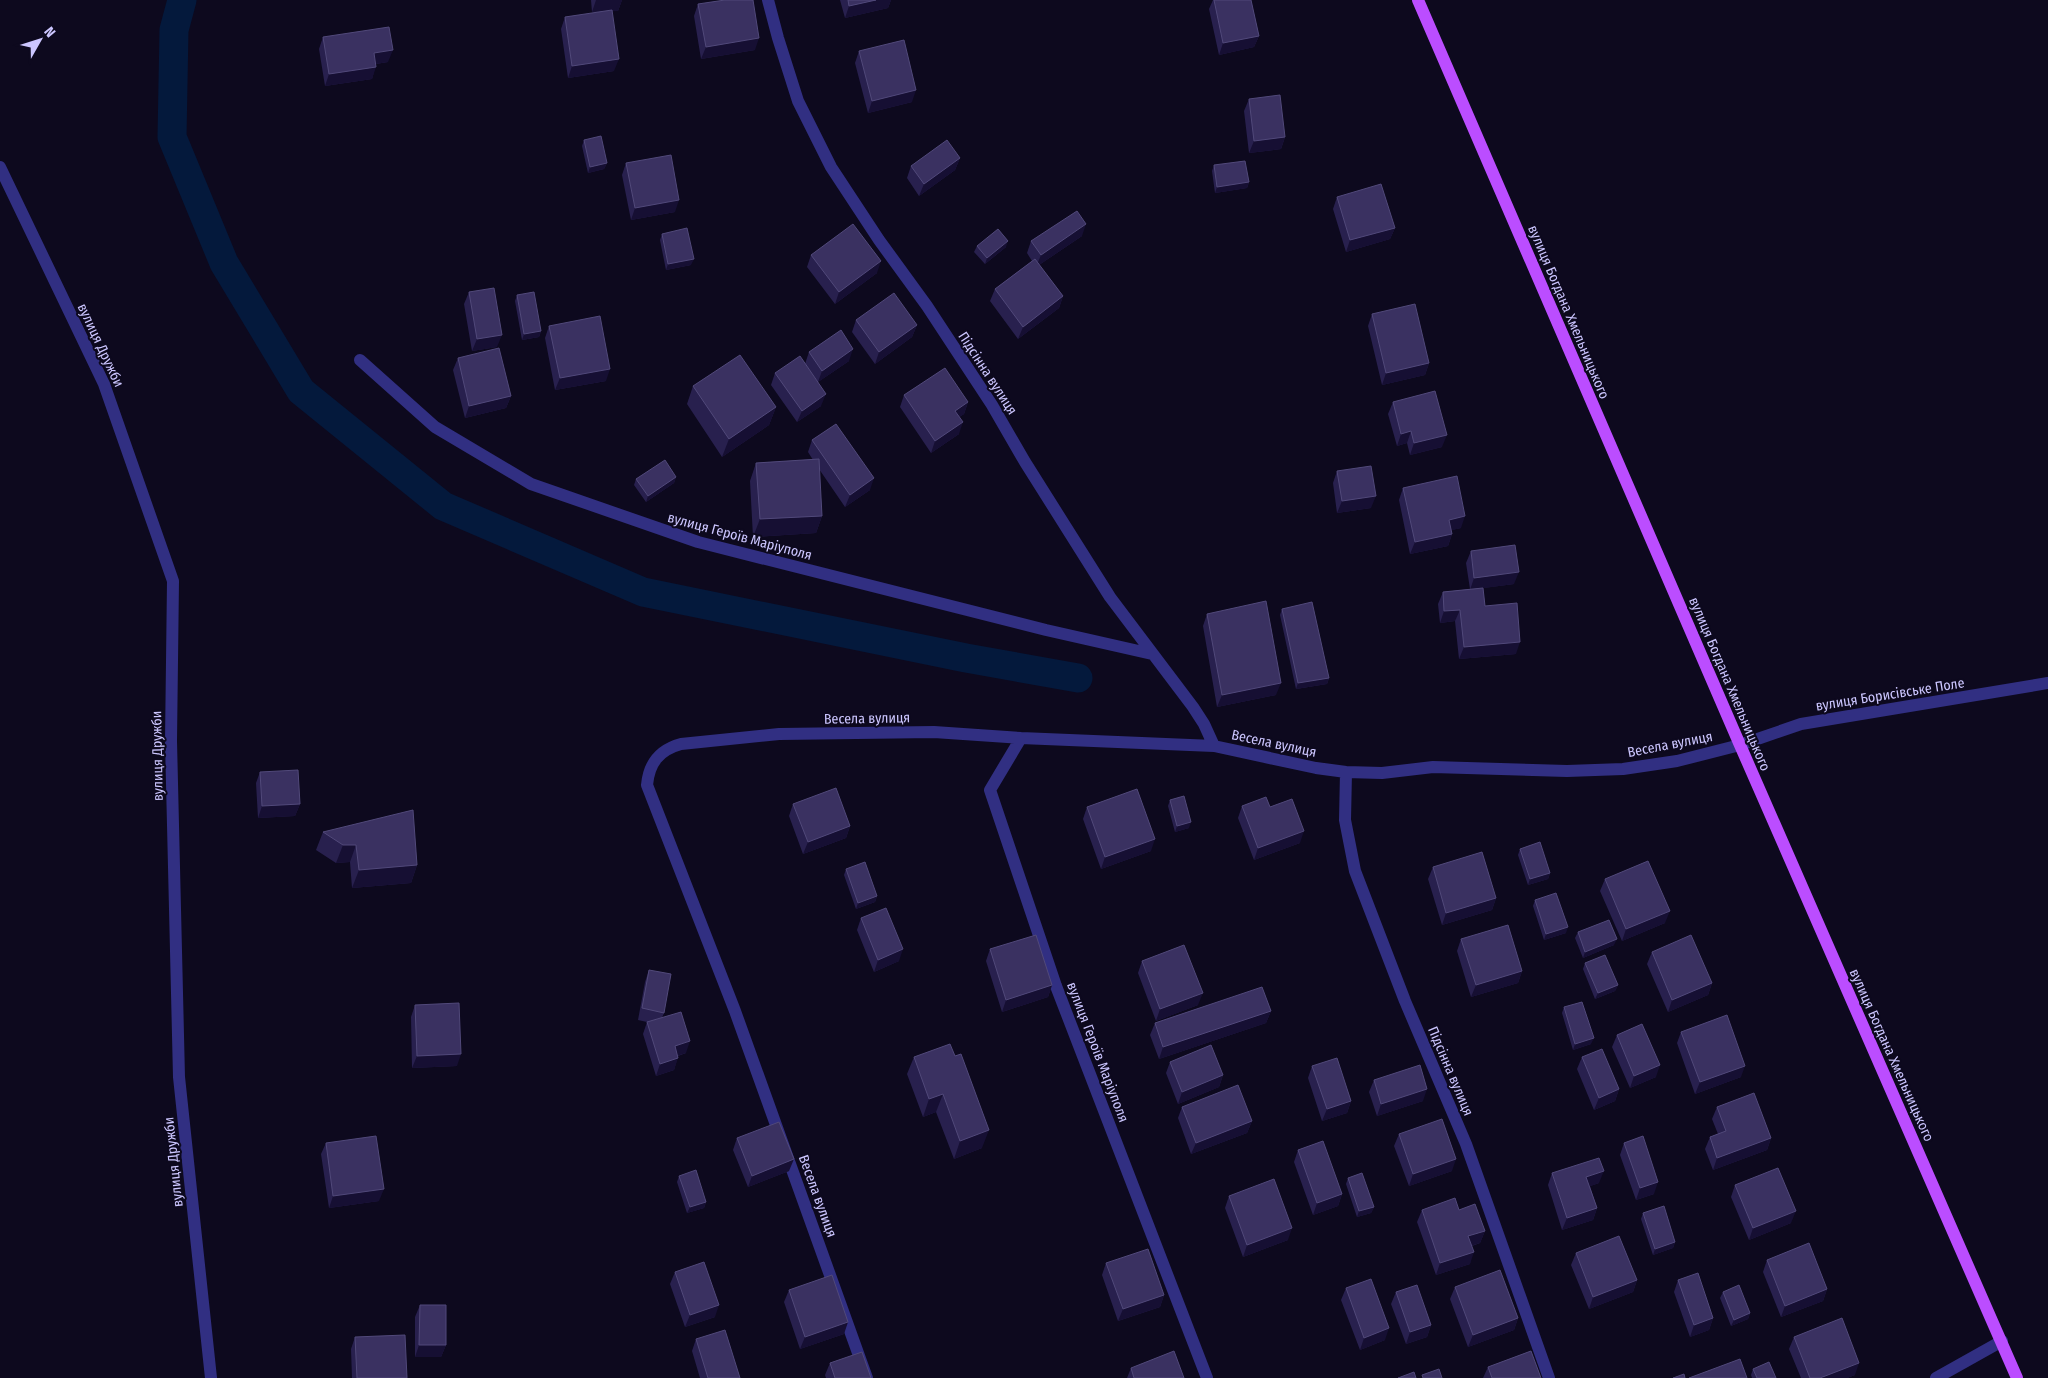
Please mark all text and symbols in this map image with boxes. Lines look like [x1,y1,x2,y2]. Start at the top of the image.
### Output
north arrow [15,15,65,65]
text: N [40,24,59,41]
street label: вулиця Богдана Хмельницького [1524,223,1613,402]
street label: вулиця Дружби [74,301,127,390]
street label: Підсінна вулиця [954,329,1021,418]
street label: вулиця Героїв Маріуполя [666,509,814,564]
street label: вулиця Богдана Хмельницького [1685,595,1774,774]
street label: вулиця Борисівське Поле [1814,674,1966,715]
street label: Весела вулиця [824,709,910,728]
street label: вулиця Дружби [148,711,167,801]
street label: Весела вулиця [1230,726,1318,761]
street label: Весела вулиця [1626,728,1714,761]
street label: вулиця Богдана Хмельницького [1846,966,1937,1144]
street label: вулиця Героїв Маріуполя [1063,980,1132,1125]
street label: Підсінна вулиця [1424,1024,1477,1119]
street label: вулиця Дружби [160,1116,187,1208]
street label: Весела вулиця [795,1153,840,1240]

